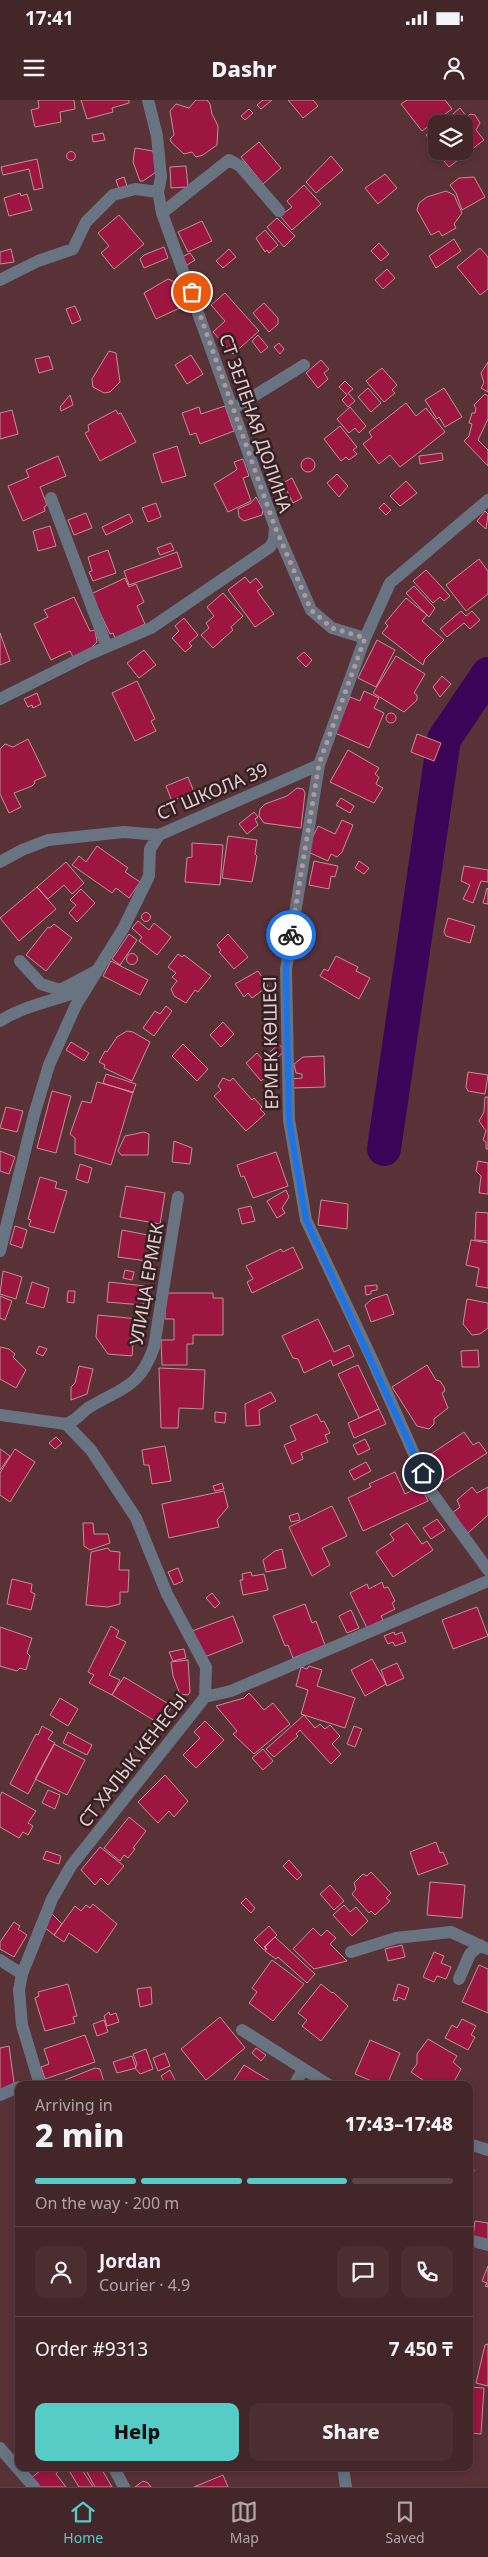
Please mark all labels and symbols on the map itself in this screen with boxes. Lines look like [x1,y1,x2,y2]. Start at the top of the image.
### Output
pin [171,271,213,313]
street label: СТ ЗЕЛЕНАЯ ДОЛИНА [214,330,298,516]
street label: СТ ШКОЛА 39 [153,757,271,825]
courier [266,910,316,960]
street label: ЕРМЕК КӨШЕСІ [257,976,283,1110]
street label: УЛИЦА ЕРМЕК [123,1220,169,1347]
pin [402,1452,444,1494]
street label: СТ ХАЛЫК КЕНЕСЫ [72,1688,192,1832]

